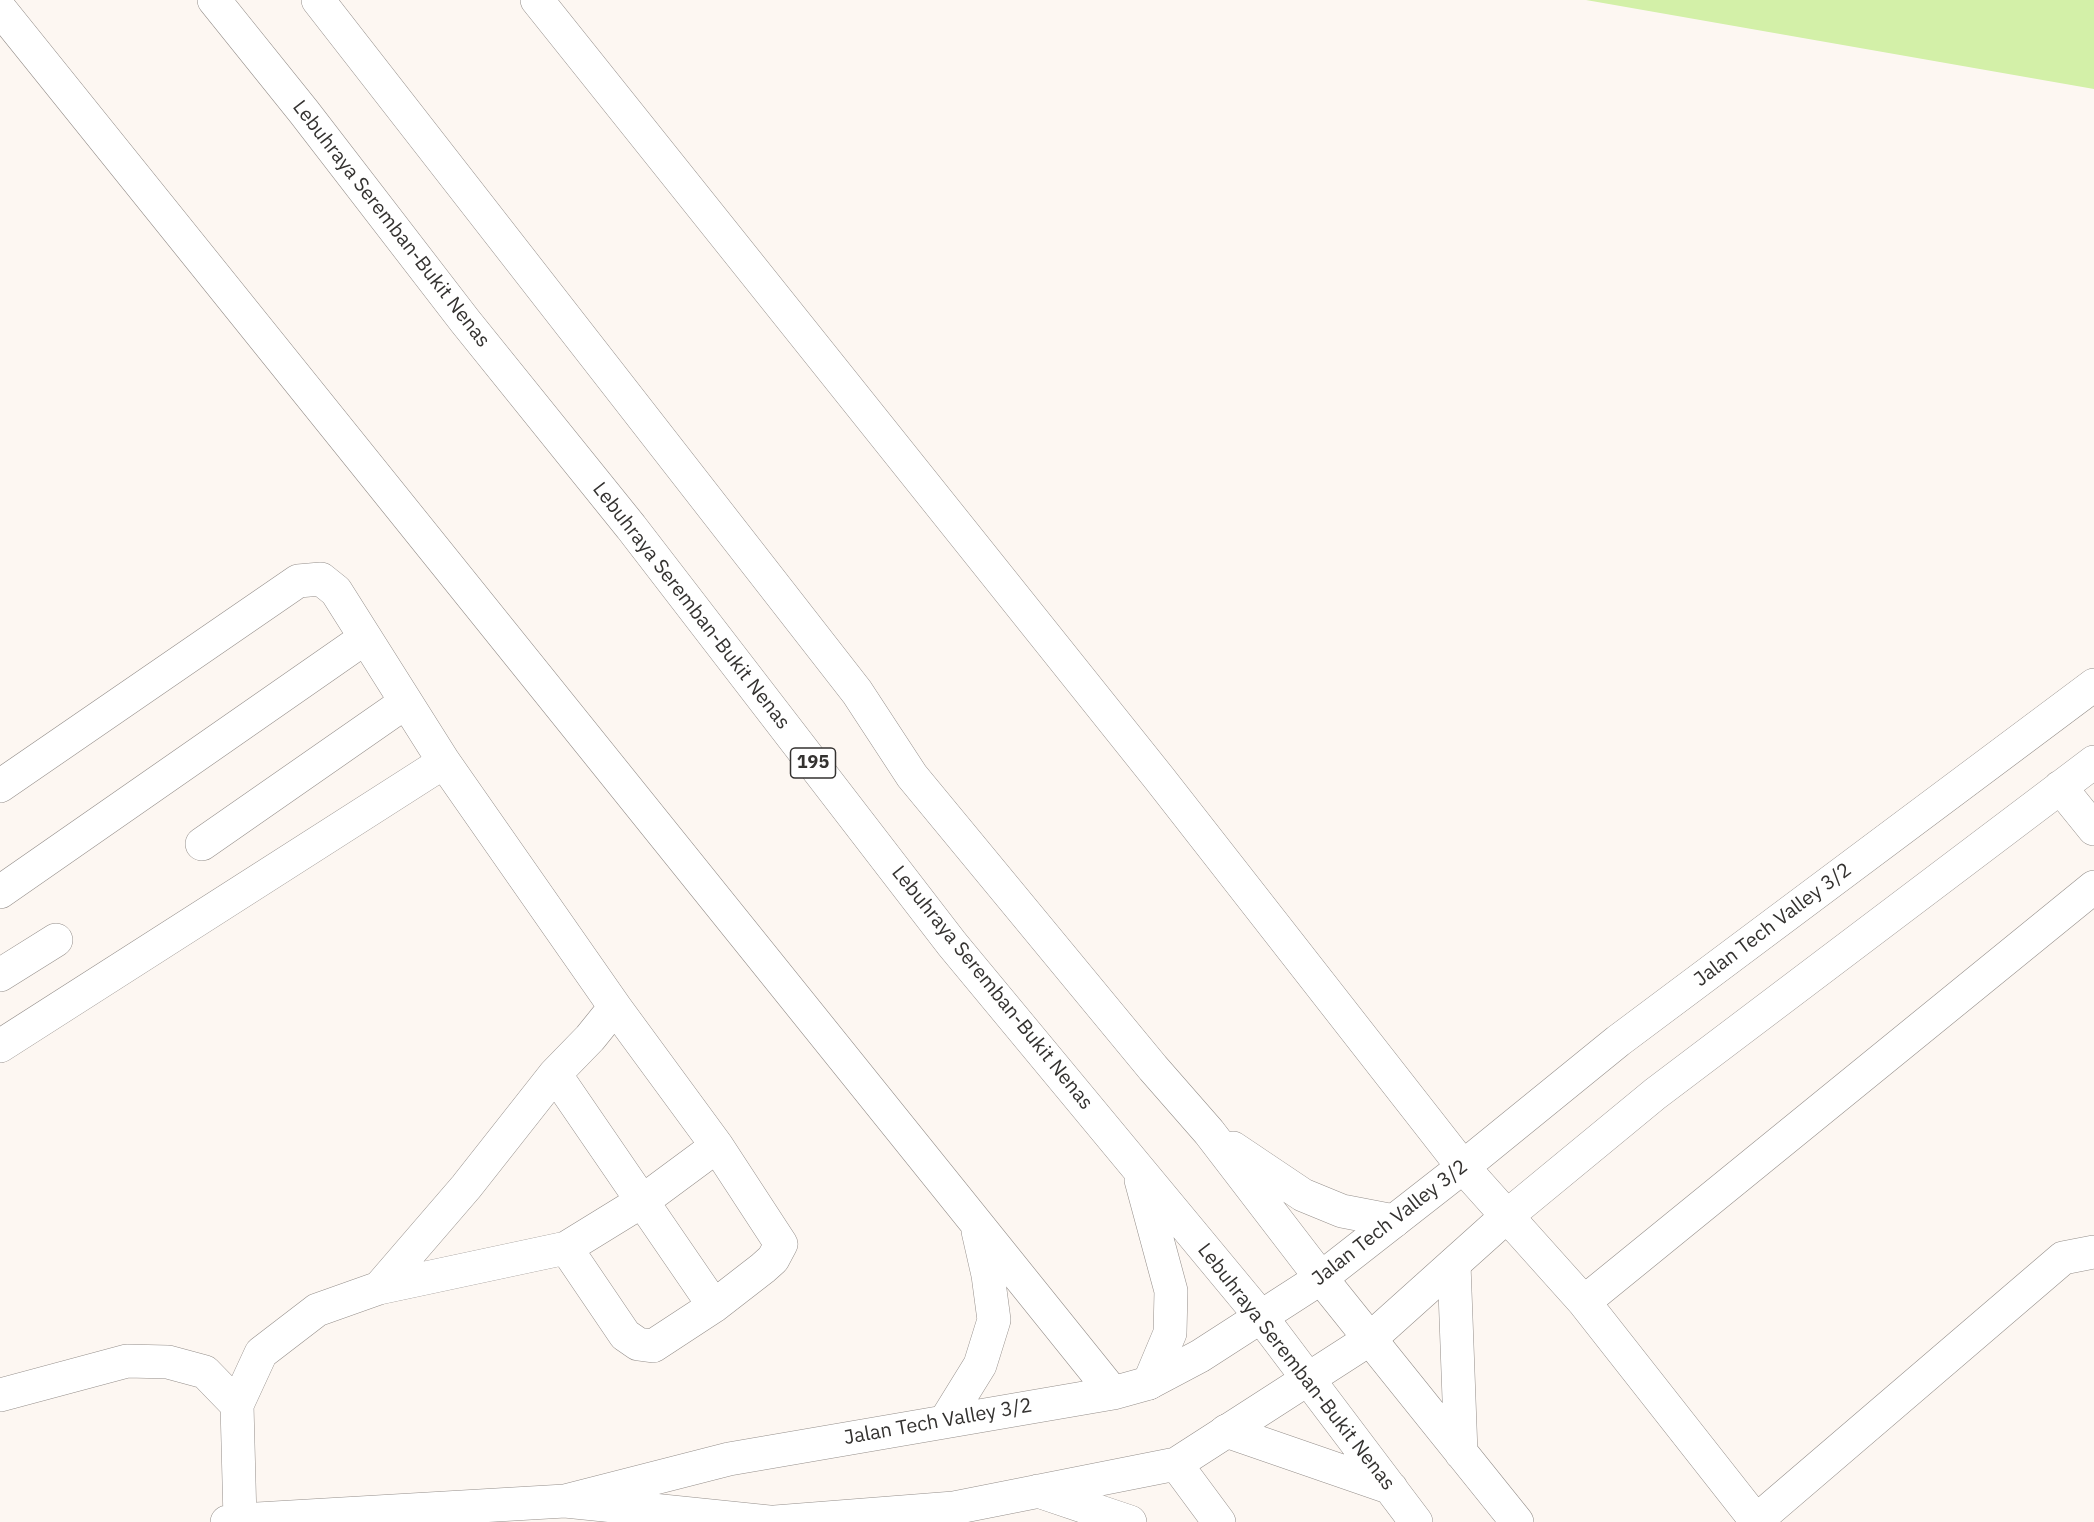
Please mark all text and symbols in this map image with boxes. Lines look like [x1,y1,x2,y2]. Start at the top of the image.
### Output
street label: Lebuhraya Seremban-Bukit Nenas [287,96,495,352]
street label: Lebuhraya Seremban-Bukit Nenas [587,478,795,734]
road number: 195 [790,748,836,778]
street label: Jalan Tech Valley 3/2 [1690,858,1856,992]
street label: Lebuhraya Seremban-Bukit Nenas [886,861,1098,1115]
street label: Jalan Tech Valley 3/2 [1308,1155,1472,1291]
street label: Lebuhraya Seremban-Bukit Nenas [1192,1239,1400,1495]
street label: Jalan Tech Valley 3/2 [842,1394,1034,1450]

